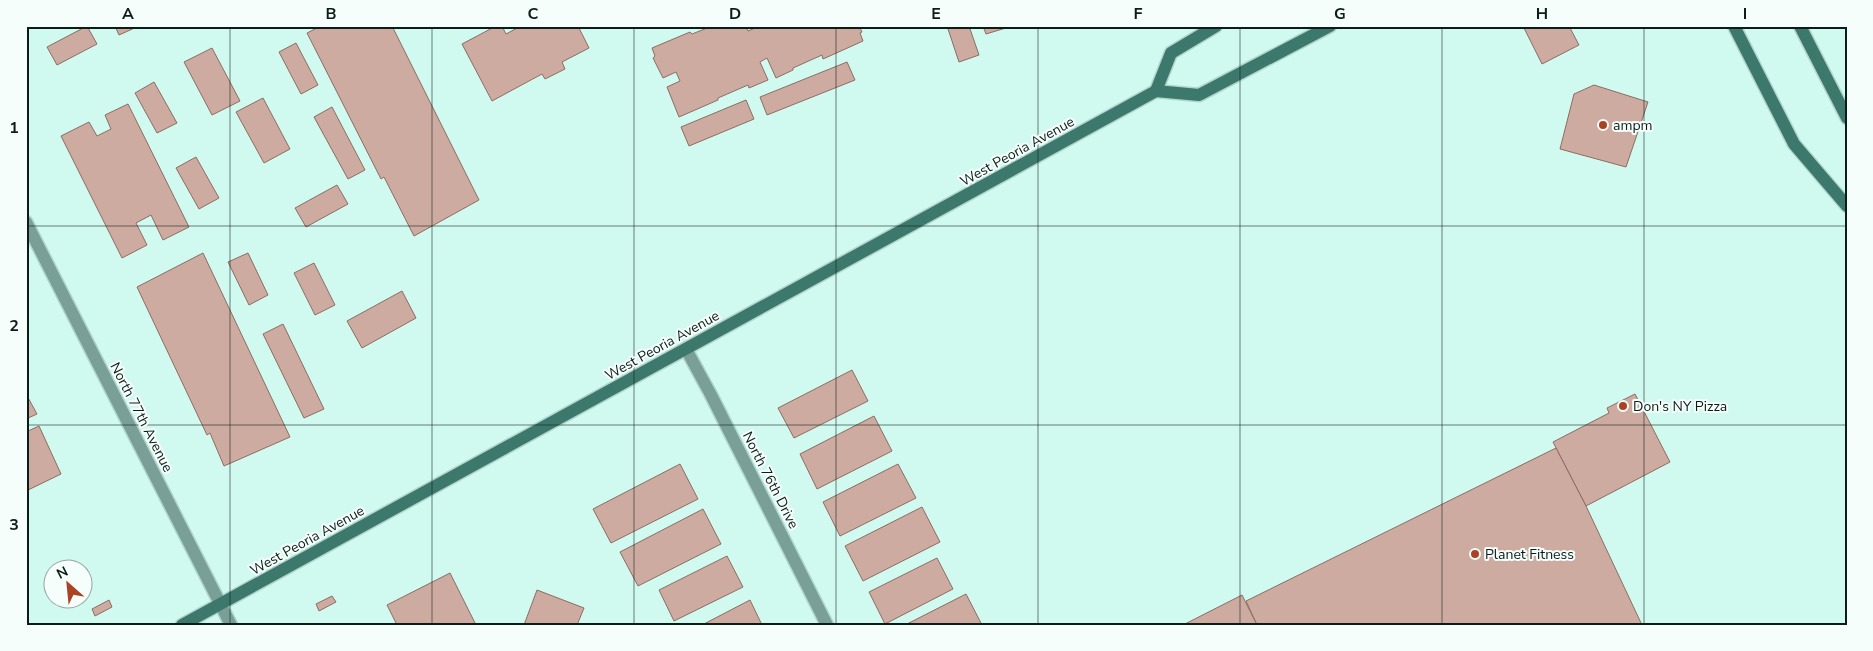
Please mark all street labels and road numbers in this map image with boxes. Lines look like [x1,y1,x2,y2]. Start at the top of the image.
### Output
street label: West Peoria Avenue [957,112,1078,191]
street label: West Peoria Avenue [602,306,723,385]
street label: North 77th Avenue [106,359,177,475]
street label: North 76th Drive [738,428,803,532]
street label: West Peoria Avenue [247,501,368,580]

